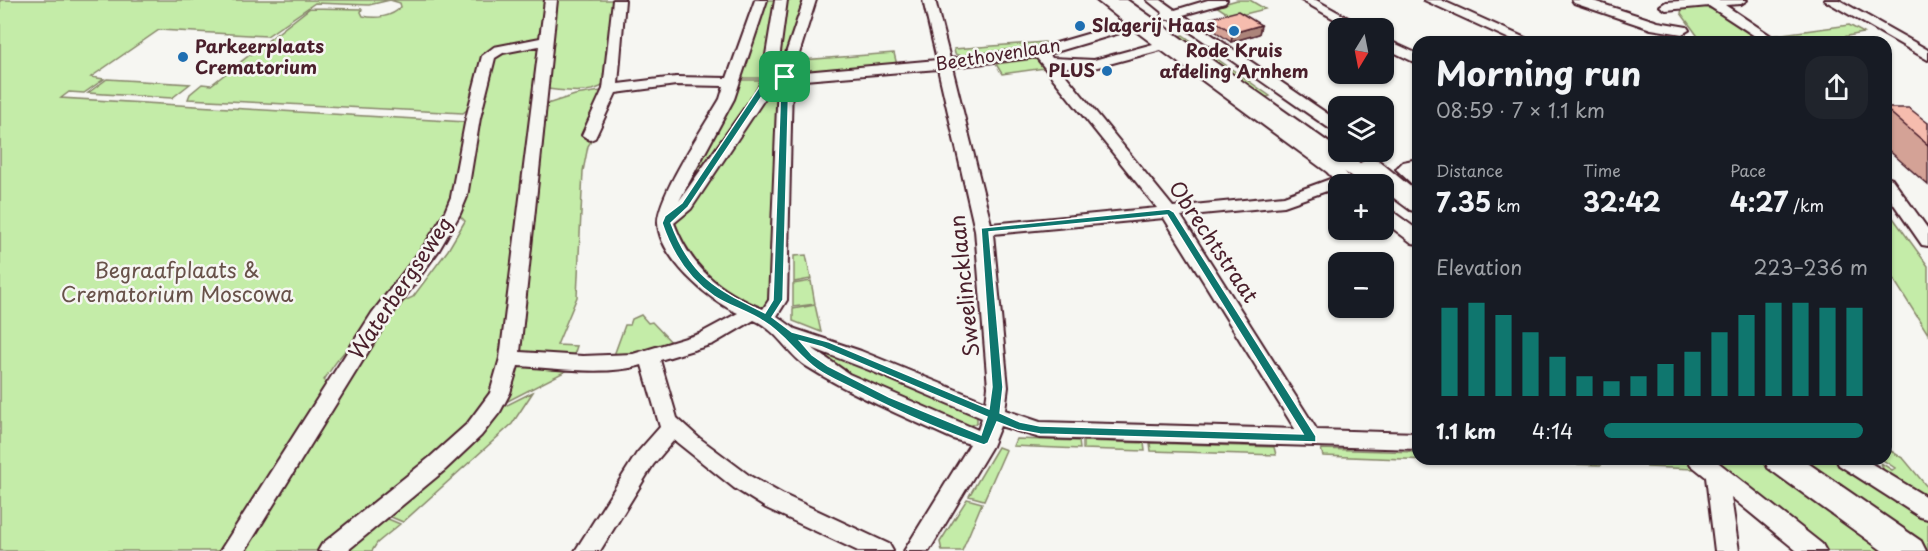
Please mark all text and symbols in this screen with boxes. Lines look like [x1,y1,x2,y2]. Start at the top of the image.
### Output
place label: Slagerij Haas [1092,11,1216,38]
north arrow [1328,18,1394,84]
map controls [1328,18,1394,318]
marker: Slagerij Haas [1073,19,1087,33]
marker: Rode Kruis afdeling Arnhem [1227,24,1241,38]
street label: Beethovenlaan [933,30,1062,77]
place label: Parkeerplaats Crematorium [195,32,324,80]
place label: Rode Kruis afdeling Arnhem [1159,36,1309,84]
text: Morning run [1436,47,1641,97]
marker: Parkeerplaats Crematorium [176,50,190,64]
pin [759,51,810,102]
place label: PLUS [1048,56,1095,83]
button: share [1805,56,1868,119]
icon: arrive [768,60,801,93]
marker: PLUS [1100,64,1114,78]
text: 08:59 · 7 × 1.1 km [1436,95,1605,125]
button: layers [1328,96,1394,162]
text: Distance [1436,158,1503,182]
text: Time [1583,158,1621,182]
text: Pace [1730,158,1766,182]
street label: Obrechtstraat [1162,173,1267,308]
button: + [1328,174,1394,240]
text: 7.35 [1436,182,1491,221]
text: 32:42 [1583,182,1661,221]
text: 4:27 [1730,182,1788,221]
text: km [1491,193,1521,217]
text: /km [1788,193,1824,217]
street label: Waterbergseweg [340,209,459,365]
street label: Sweelincklaan [940,213,986,359]
button: − [1328,252,1394,318]
text: Elevation [1436,252,1522,282]
text: 223–236 m [1754,252,1868,282]
park label: Begraafplaats & Crematorium Moscowa [61,253,293,309]
text: 1.1 km [1436,416,1496,446]
text: 4:14 [1532,416,1573,446]

